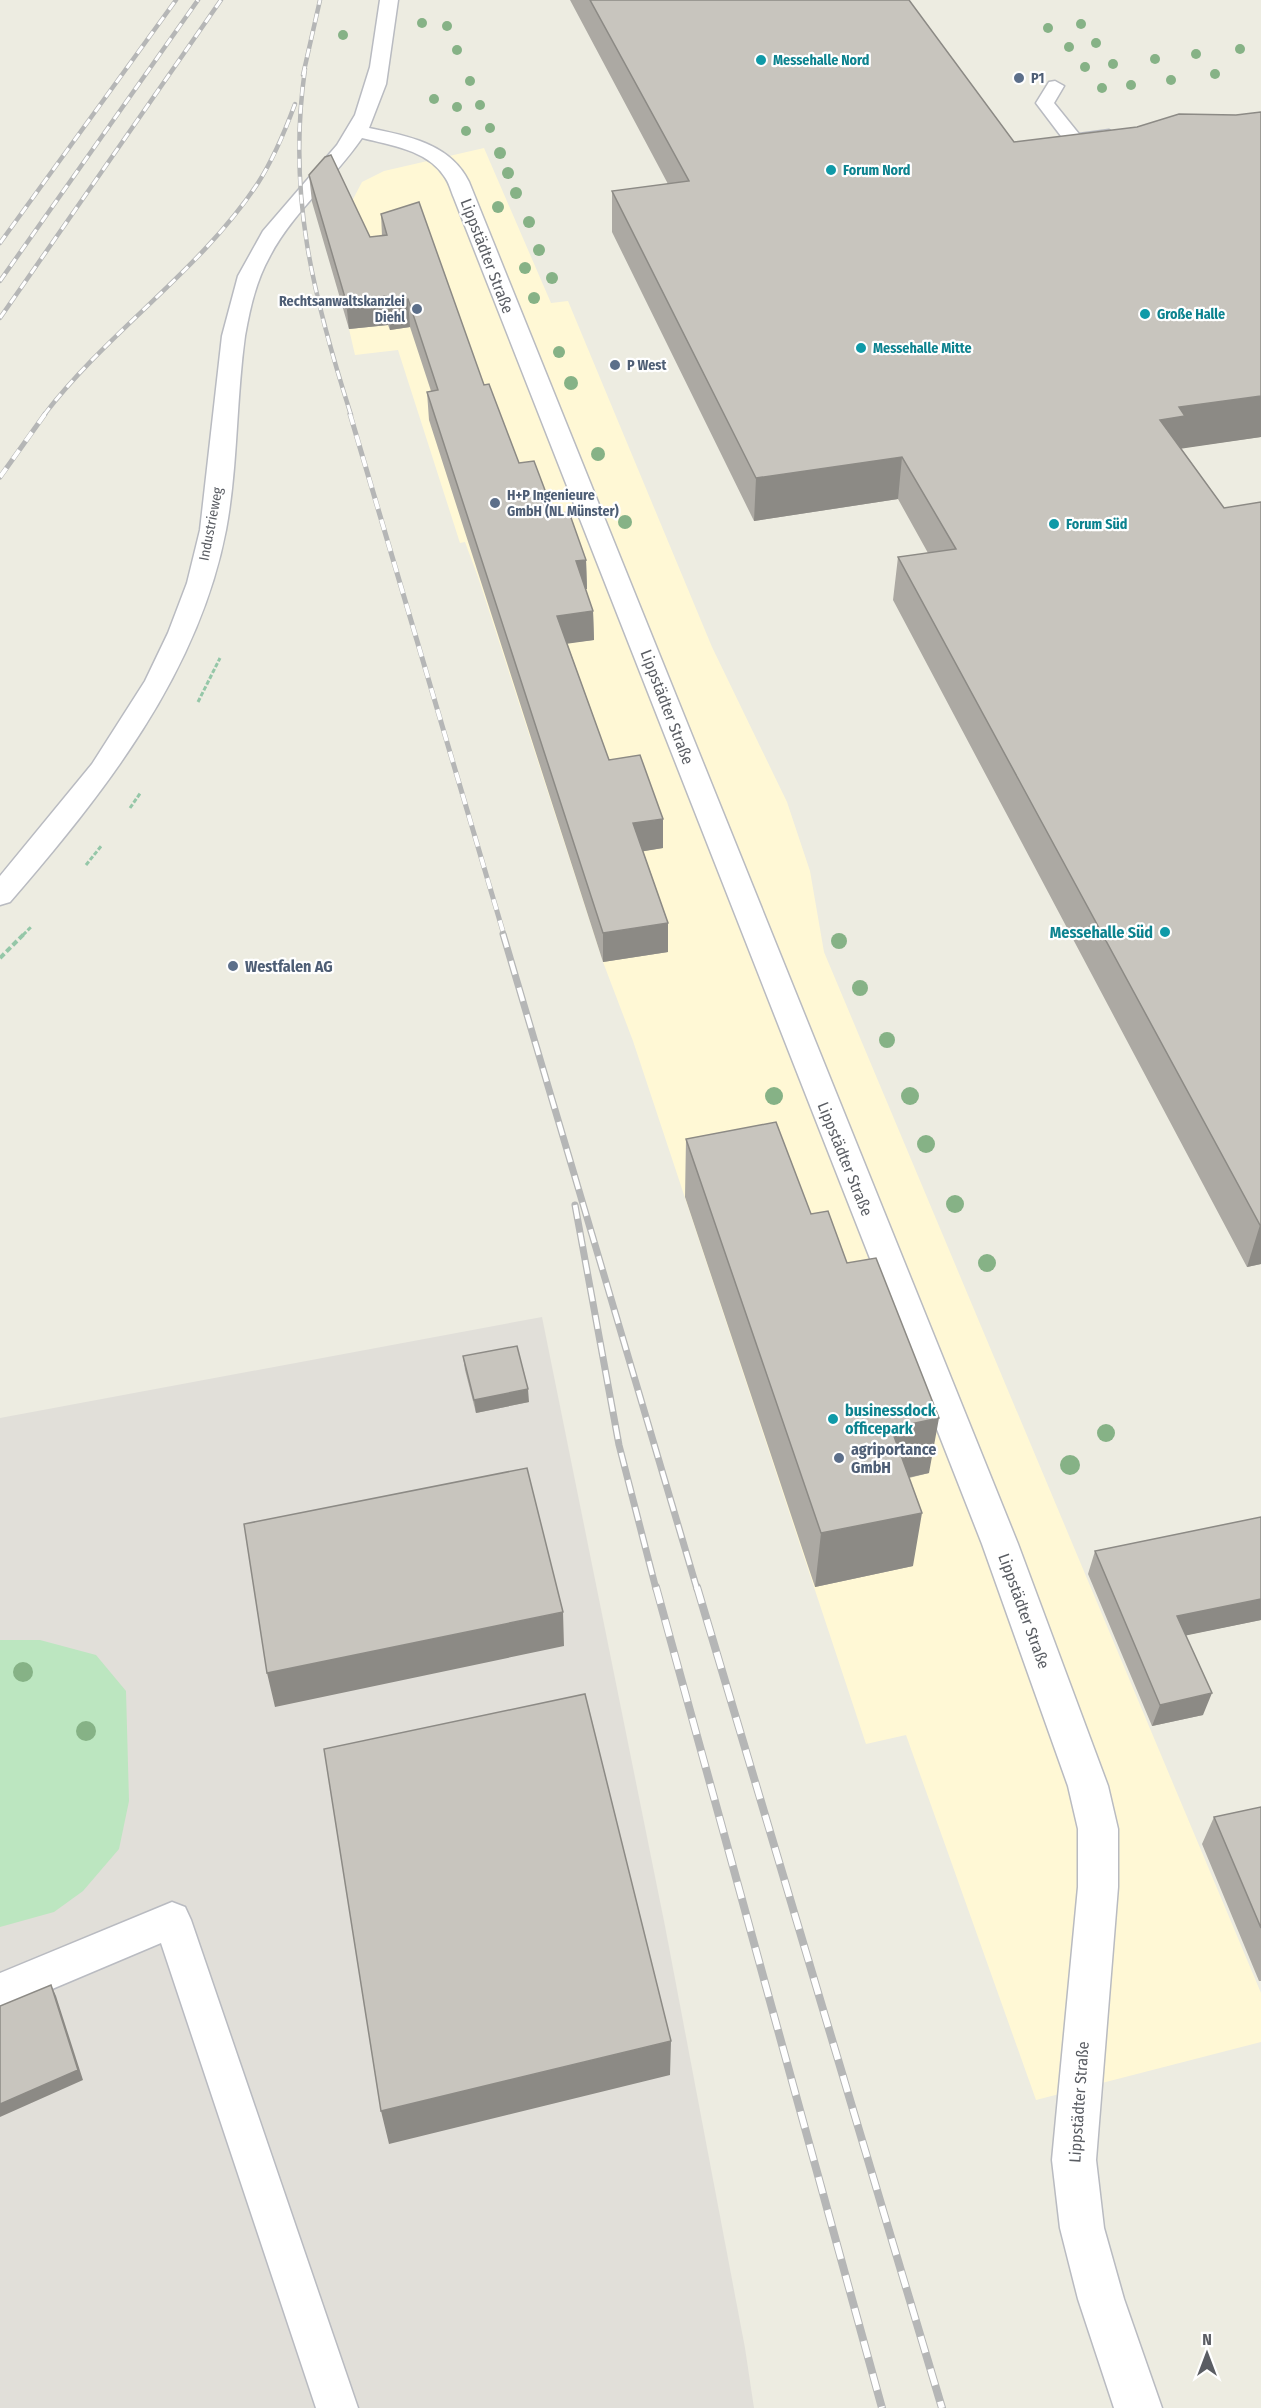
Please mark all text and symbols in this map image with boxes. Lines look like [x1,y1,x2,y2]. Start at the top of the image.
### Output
place label: Messehalle Nord [773,52,869,69]
marker: Messehalle Nord [754,53,768,67]
place label: P1 [1031,70,1044,87]
marker: P1 [1012,71,1026,85]
place label: Forum Nord [843,162,910,179]
marker: Forum Nord [824,163,838,177]
street label: Lippstädter Straße [456,196,518,316]
place label: Rechtsanwaltskanzlei Diehl [279,293,405,326]
marker: Rechtsanwaltskanzlei Diehl [410,302,424,316]
place label: Große Halle [1157,306,1225,323]
marker: Große Halle [1138,307,1152,321]
place label: Messehalle Mitte [873,340,972,357]
marker: Messehalle Mitte [854,341,868,355]
place label: P West [627,357,667,374]
marker: P West [608,358,622,372]
street label: Industrieweg [196,485,227,562]
place label: H+P Ingenieure GmbH (NL Münster) [507,487,619,520]
marker: H+P Ingenieure GmbH (NL Münster) [488,496,502,510]
place label: Forum Süd [1066,516,1127,533]
marker: Forum Süd [1047,517,1061,531]
street label: Lippstädter Straße [636,647,698,767]
place label: Messehalle Süd [1050,923,1153,942]
marker: Messehalle Süd [1158,925,1172,939]
place label: Westfalen AG [245,957,333,976]
marker: Westfalen AG [226,959,240,973]
street label: Lippstädter Straße [813,1099,877,1219]
place label: businessdock officepark [845,1401,937,1438]
marker: businessdock officepark [826,1412,840,1426]
place label: agriportance GmbH [851,1440,936,1477]
marker: agriportance GmbH [832,1451,846,1465]
street label: Lippstädter Straße [994,1551,1054,1671]
street label: Lippstädter Straße [1065,2041,1093,2163]
north arrow [1177,2324,1237,2384]
text: N [1202,2330,1212,2349]

